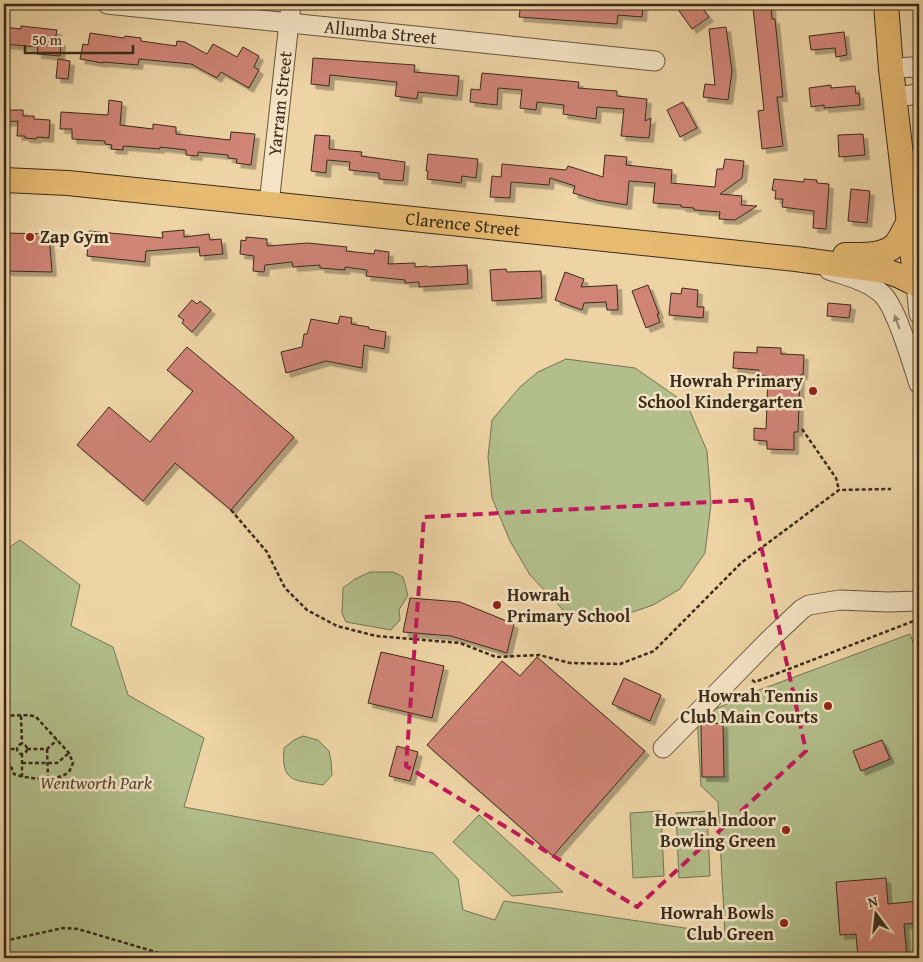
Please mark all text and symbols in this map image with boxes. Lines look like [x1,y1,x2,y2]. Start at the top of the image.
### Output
street label: Allumba Street [323,13,439,51]
scale bar [25,22,132,54]
text: 50 m [32,29,63,50]
street label: Yarram Street [260,49,299,158]
street label: Clarence Street [404,204,522,243]
place label: Zap Gym [40,223,110,250]
marker: Zap Gym [24,231,36,243]
one-way arrow [893,314,900,329]
place label: Howrah Primary School Kindergarten [638,367,804,415]
marker: Howrah Primary School Kindergarten [807,385,819,397]
place label: Howrah Primary School [507,581,631,629]
marker: Howrah Primary School [491,599,503,611]
place label: Howrah Tennis Club Main Courts [680,682,818,730]
marker: Howrah Tennis Club Main Courts [822,700,834,712]
park label: Wentworth Park [40,769,153,796]
place label: Howrah Indoor Bowling Green [655,806,777,854]
marker: Howrah Indoor Bowling Green [780,824,792,836]
north arrow [850,890,900,940]
text: N [866,890,880,912]
place label: Howrah Bowls Club Green [661,899,774,947]
marker: Howrah Bowls Club Green [778,917,790,929]

